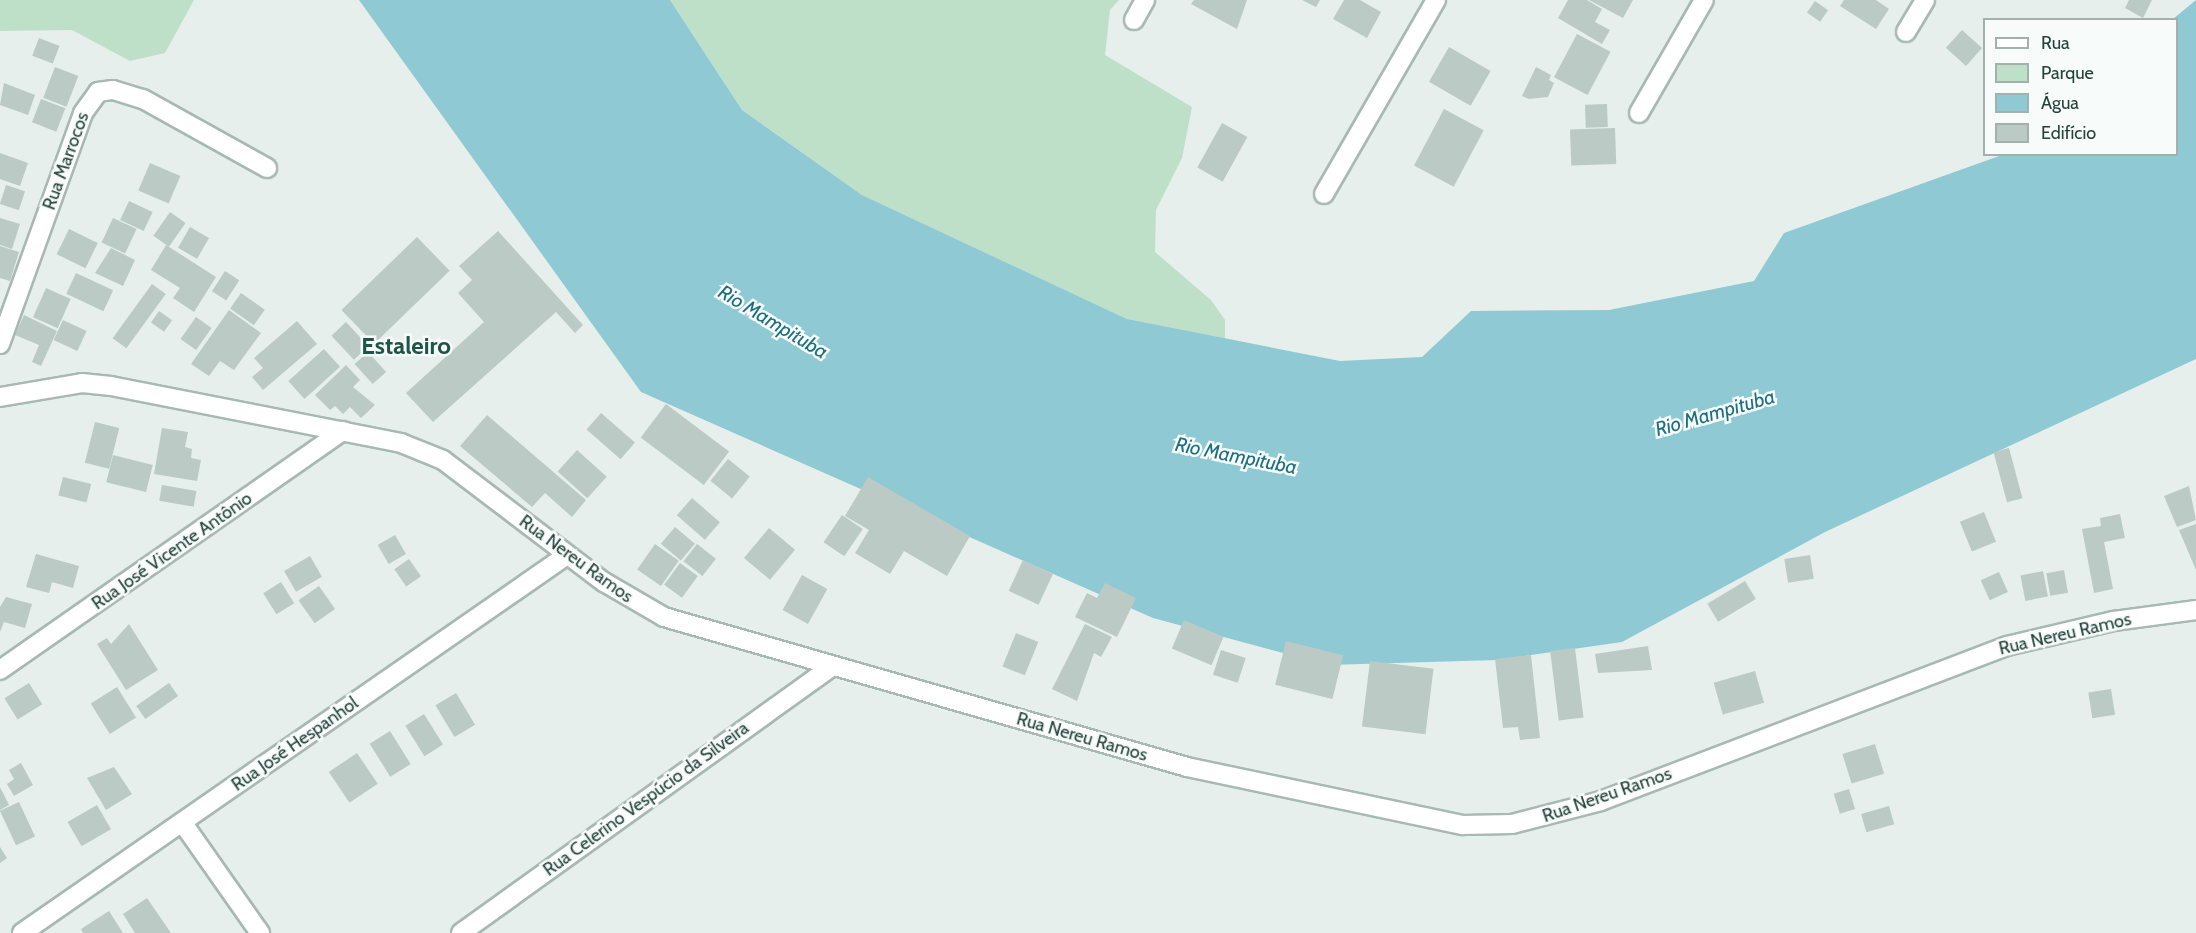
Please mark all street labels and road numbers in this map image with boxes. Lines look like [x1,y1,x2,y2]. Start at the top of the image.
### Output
street label: Rua Marrocos [38,109,94,213]
street label: Rua José Vicente Antônio [88,488,256,614]
street label: Rua Nereu Ramos [515,511,637,607]
street label: Rua Nereu Ramos [1997,608,2133,660]
street label: Rua José Hespanhol [228,692,362,796]
street label: Rua Nereu Ramos [1014,708,1150,766]
street label: Rua Celerino Vespúcio da Silveira [539,717,753,881]
street label: Rua Nereu Ramos [1540,763,1674,827]

